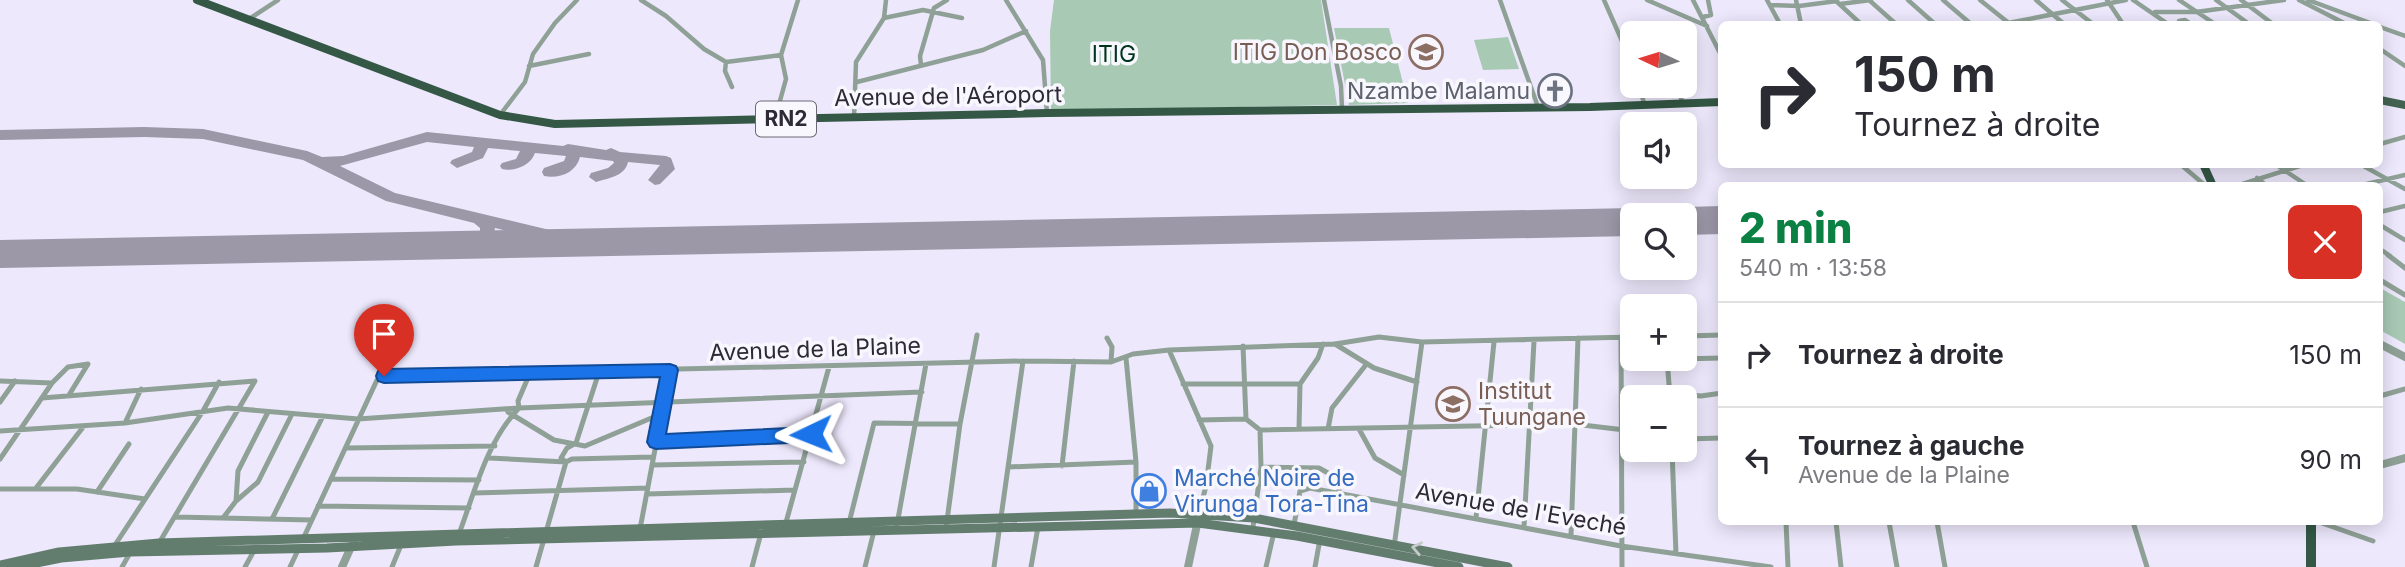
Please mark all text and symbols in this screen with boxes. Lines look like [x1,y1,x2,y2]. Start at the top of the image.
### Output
north arrow [1620,21,1698,98]
map controls [1620,21,1697,462]
school or university icon: ITIG Don Bosco [1407,33,1445,71]
place label: ITIG Don Bosco [1233,38,1402,66]
park label: ITIG [1092,40,1136,68]
text: 150 m [1854,45,1996,104]
icon: right [1739,49,1830,140]
church icon: Nzambe Malamu [1536,72,1574,110]
place label: Nzambe Malamu [1347,77,1530,105]
street label: Avenue de l'Aéroport [834,80,1063,112]
road number: RN2 [756,102,816,136]
text: Tournez à droite [1854,105,2100,144]
button: sound [1620,112,1697,189]
text: 2 min [1739,202,1853,253]
button: search [1620,203,1697,280]
button: close [2288,205,2362,279]
text: 540 m · 13:58 [1739,254,1887,282]
button: + [1620,294,1697,371]
pin [354,304,414,376]
icon: arrive [365,315,403,353]
street label: Avenue de la Plaine [709,331,921,367]
icon: right [1739,336,1777,374]
text: Tournez à droite [1798,339,2004,370]
text: 150 m [2289,339,2362,370]
place label: Institut Tuungane [1478,377,1586,431]
school or university icon: Institut Tuungane [1434,385,1472,423]
button: − [1620,385,1697,462]
position arrow [774,397,848,471]
text: Tournez à gauche [1798,430,2024,461]
icon: left [1739,441,1777,479]
text: 90 m [2299,444,2362,475]
text: Avenue de la Plaine [1798,461,2010,489]
place label: Marché Noire de Virunga Tora-Tina [1174,464,1369,518]
shop icon: Marché Noire de Virunga Tora-Tina [1130,472,1168,510]
street label: Avenue de l'Eveché [1413,477,1629,541]
one-way arrow [1411,542,1423,557]

